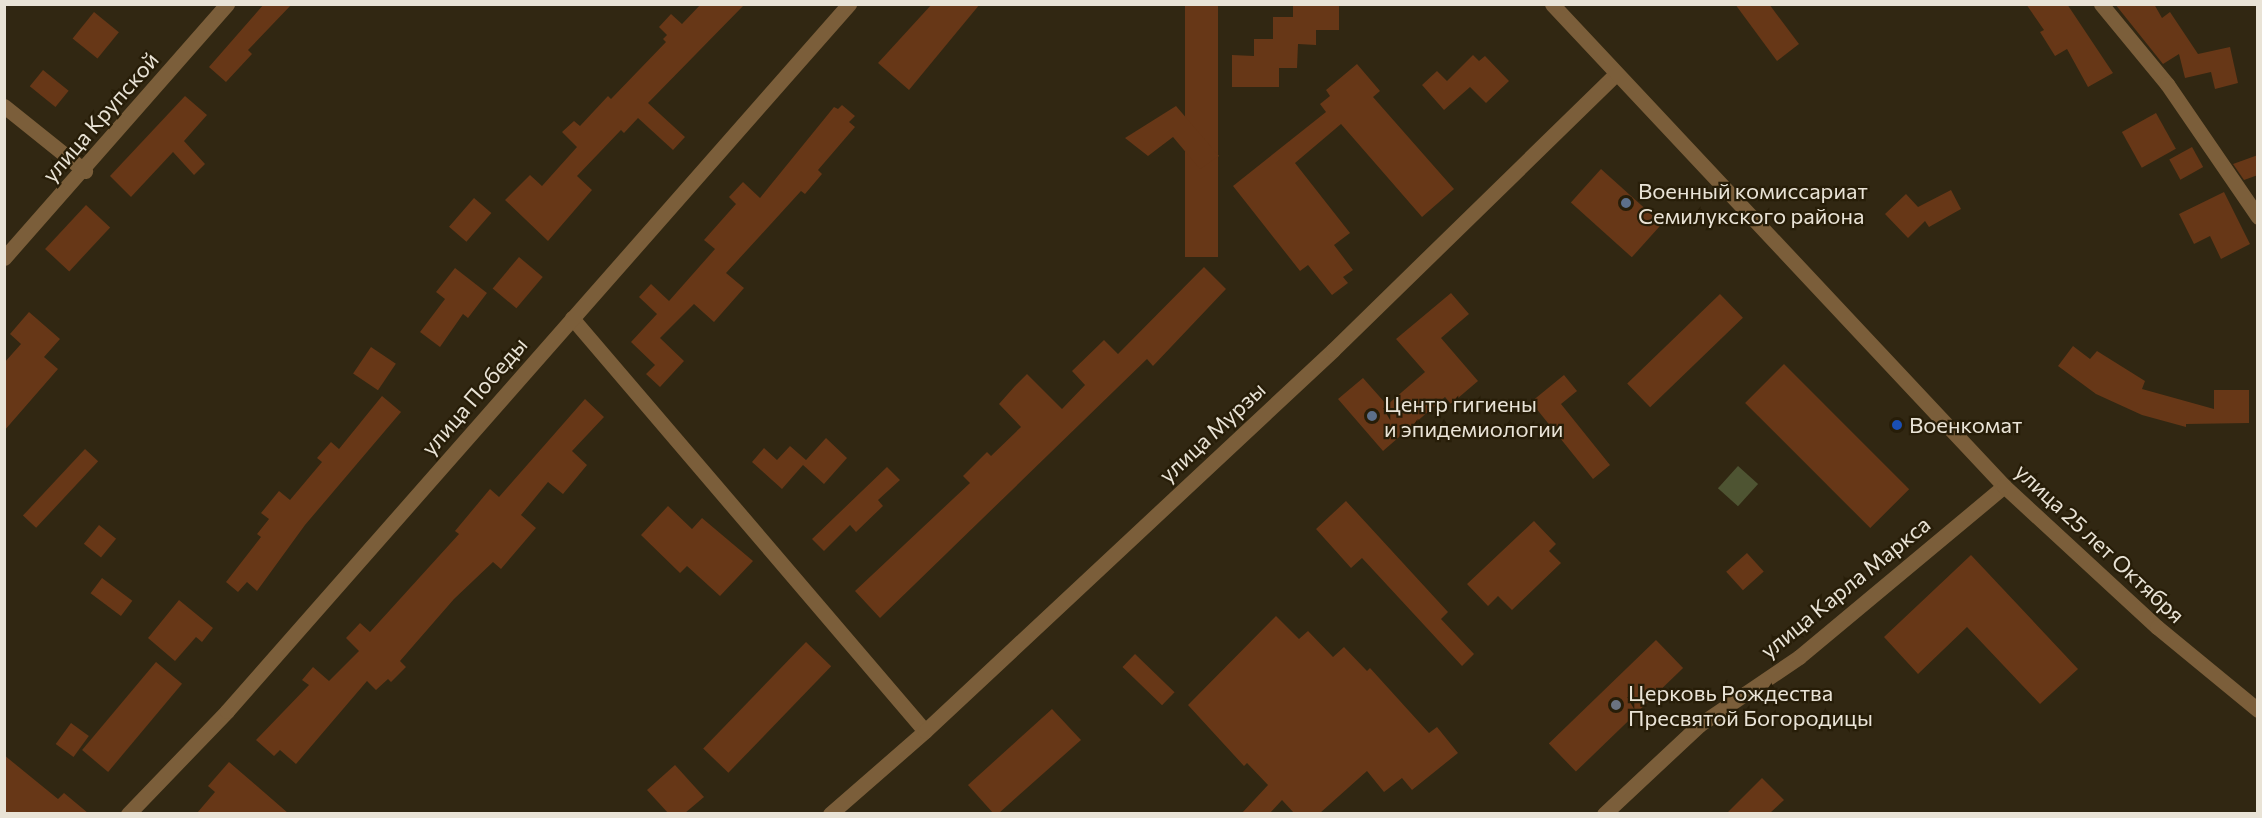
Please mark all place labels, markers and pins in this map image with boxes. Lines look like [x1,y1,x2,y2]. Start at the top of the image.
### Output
place label: Военный комиссариат Семилукского района [1638,177,1868,228]
marker: Военный комиссариат Семилукского района [1619,196,1633,210]
place label: Центр гигиены и эпидемиологии [1384,390,1563,442]
marker: Центр гигиены и эпидемиологии [1365,409,1379,423]
place label: Военкомат [1909,412,2022,438]
marker: Военкомат [1890,418,1904,432]
place label: Церковь Рождества Пресвятой Богородицы [1628,679,1873,730]
marker: Церковь Рождества Пресвятой Богородицы [1609,698,1623,712]

